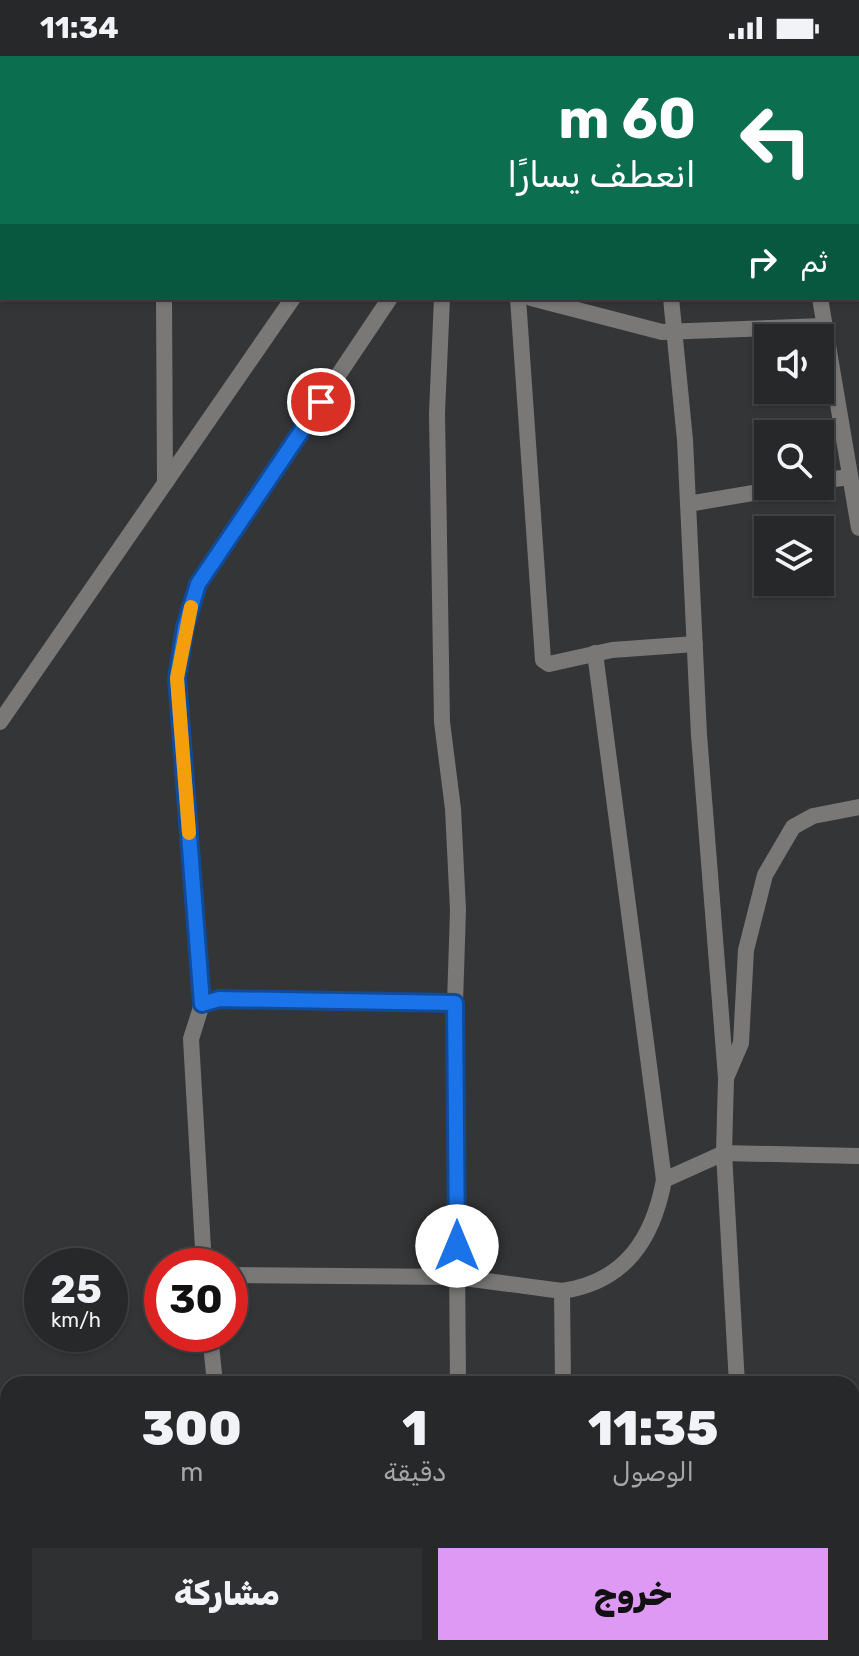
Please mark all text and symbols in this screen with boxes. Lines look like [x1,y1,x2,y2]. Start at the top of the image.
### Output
text: 11:34 [40,10,119,46]
text: 60 m [558,86,696,152]
icon: left [724,88,828,192]
text: انعطف يسارًا [507,153,696,196]
icon: right [740,240,784,284]
text: ثم [800,244,828,280]
map controls [754,324,834,596]
button: sound [754,324,834,404]
pin [287,368,355,436]
icon: arrive [299,380,343,424]
button: search [754,420,834,500]
button: layers [754,516,834,596]
position arrow [415,1204,499,1288]
speed limit sign: 30 [144,1248,248,1352]
text: 25 [50,1266,102,1313]
text: km/h [51,1308,101,1332]
text: 300 [142,1400,242,1457]
text: 1 [402,1400,428,1457]
text: 11:35 [588,1400,718,1457]
text: m [180,1457,203,1488]
text: دقيقة [383,1457,446,1488]
text: الوصول [612,1457,694,1488]
button: مشاركة [32,1548,422,1640]
button: خروج [438,1548,828,1640]

